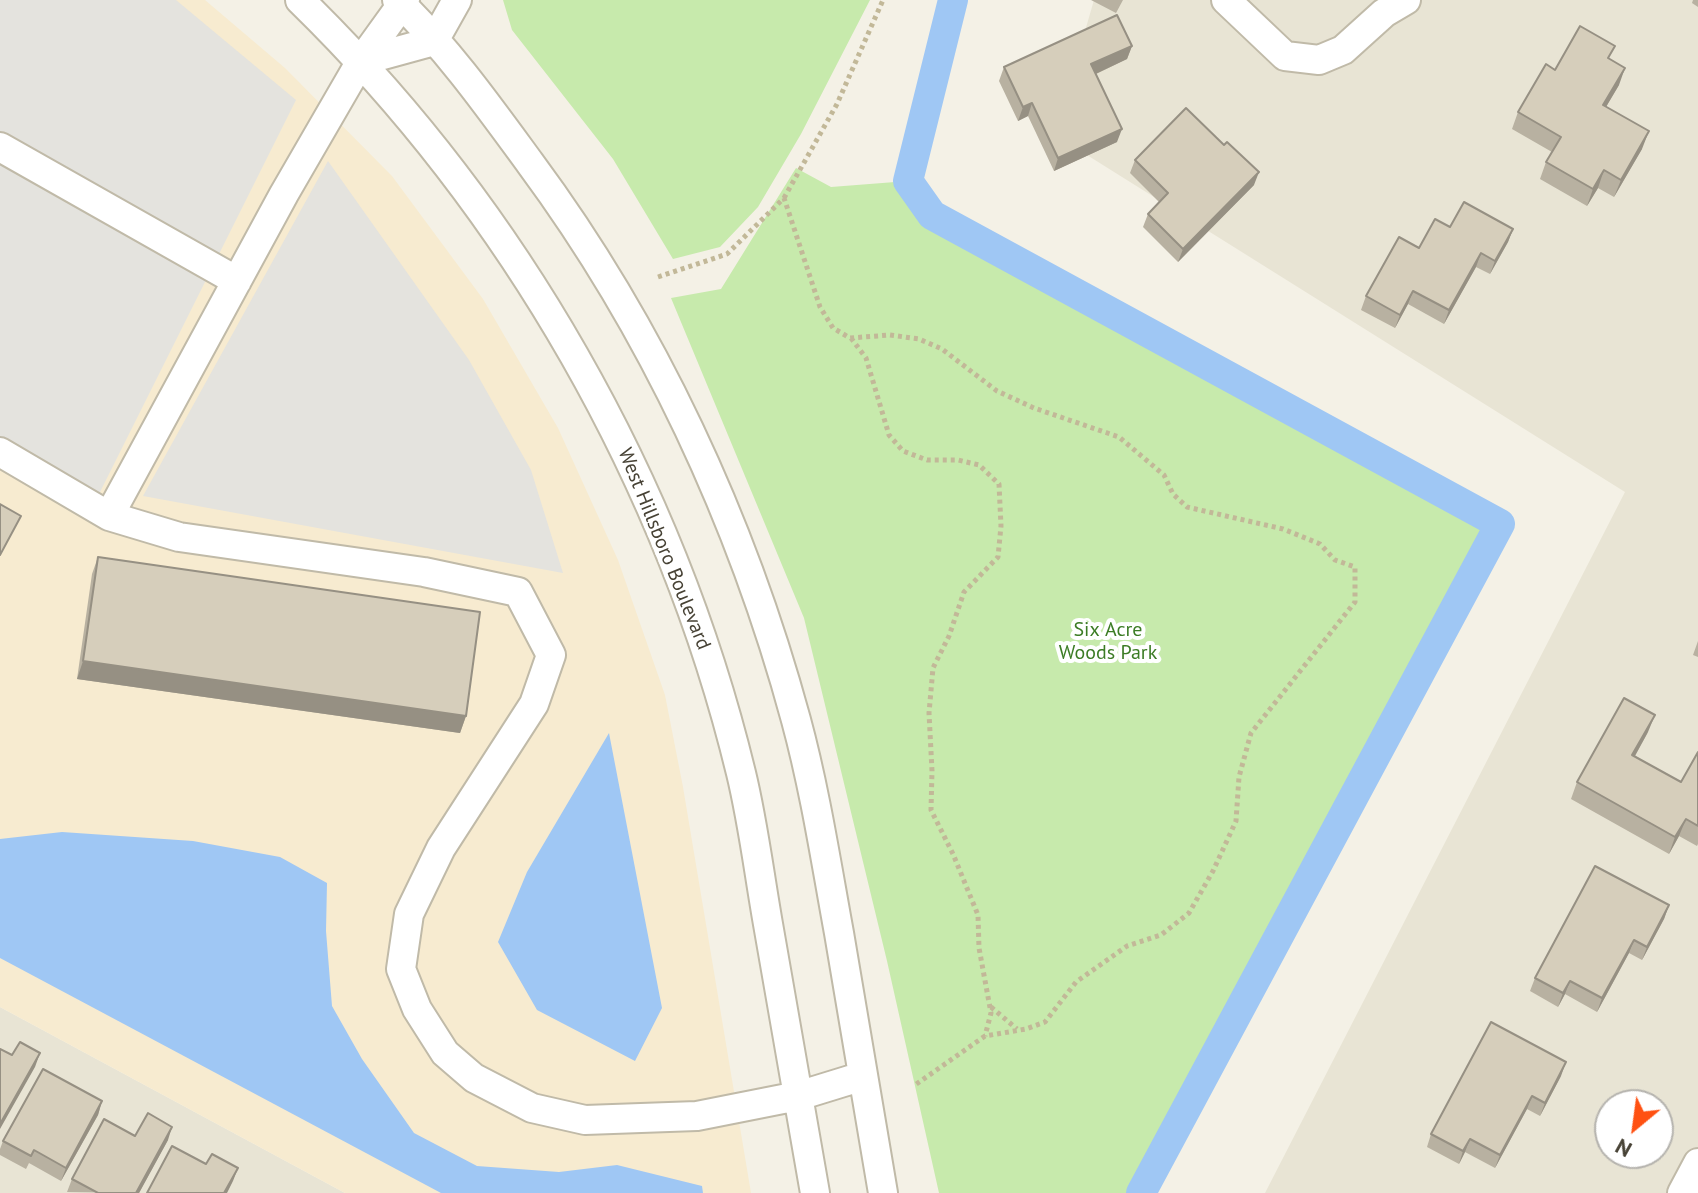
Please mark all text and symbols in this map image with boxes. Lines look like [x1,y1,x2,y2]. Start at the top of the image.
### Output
street label: West Hillsboro Boulevard [612,445,716,653]
park label: Six Acre Woods Park [1059,618,1157,665]
north arrow [1594,1089,1674,1169]
text: N [1610,1132,1636,1164]

